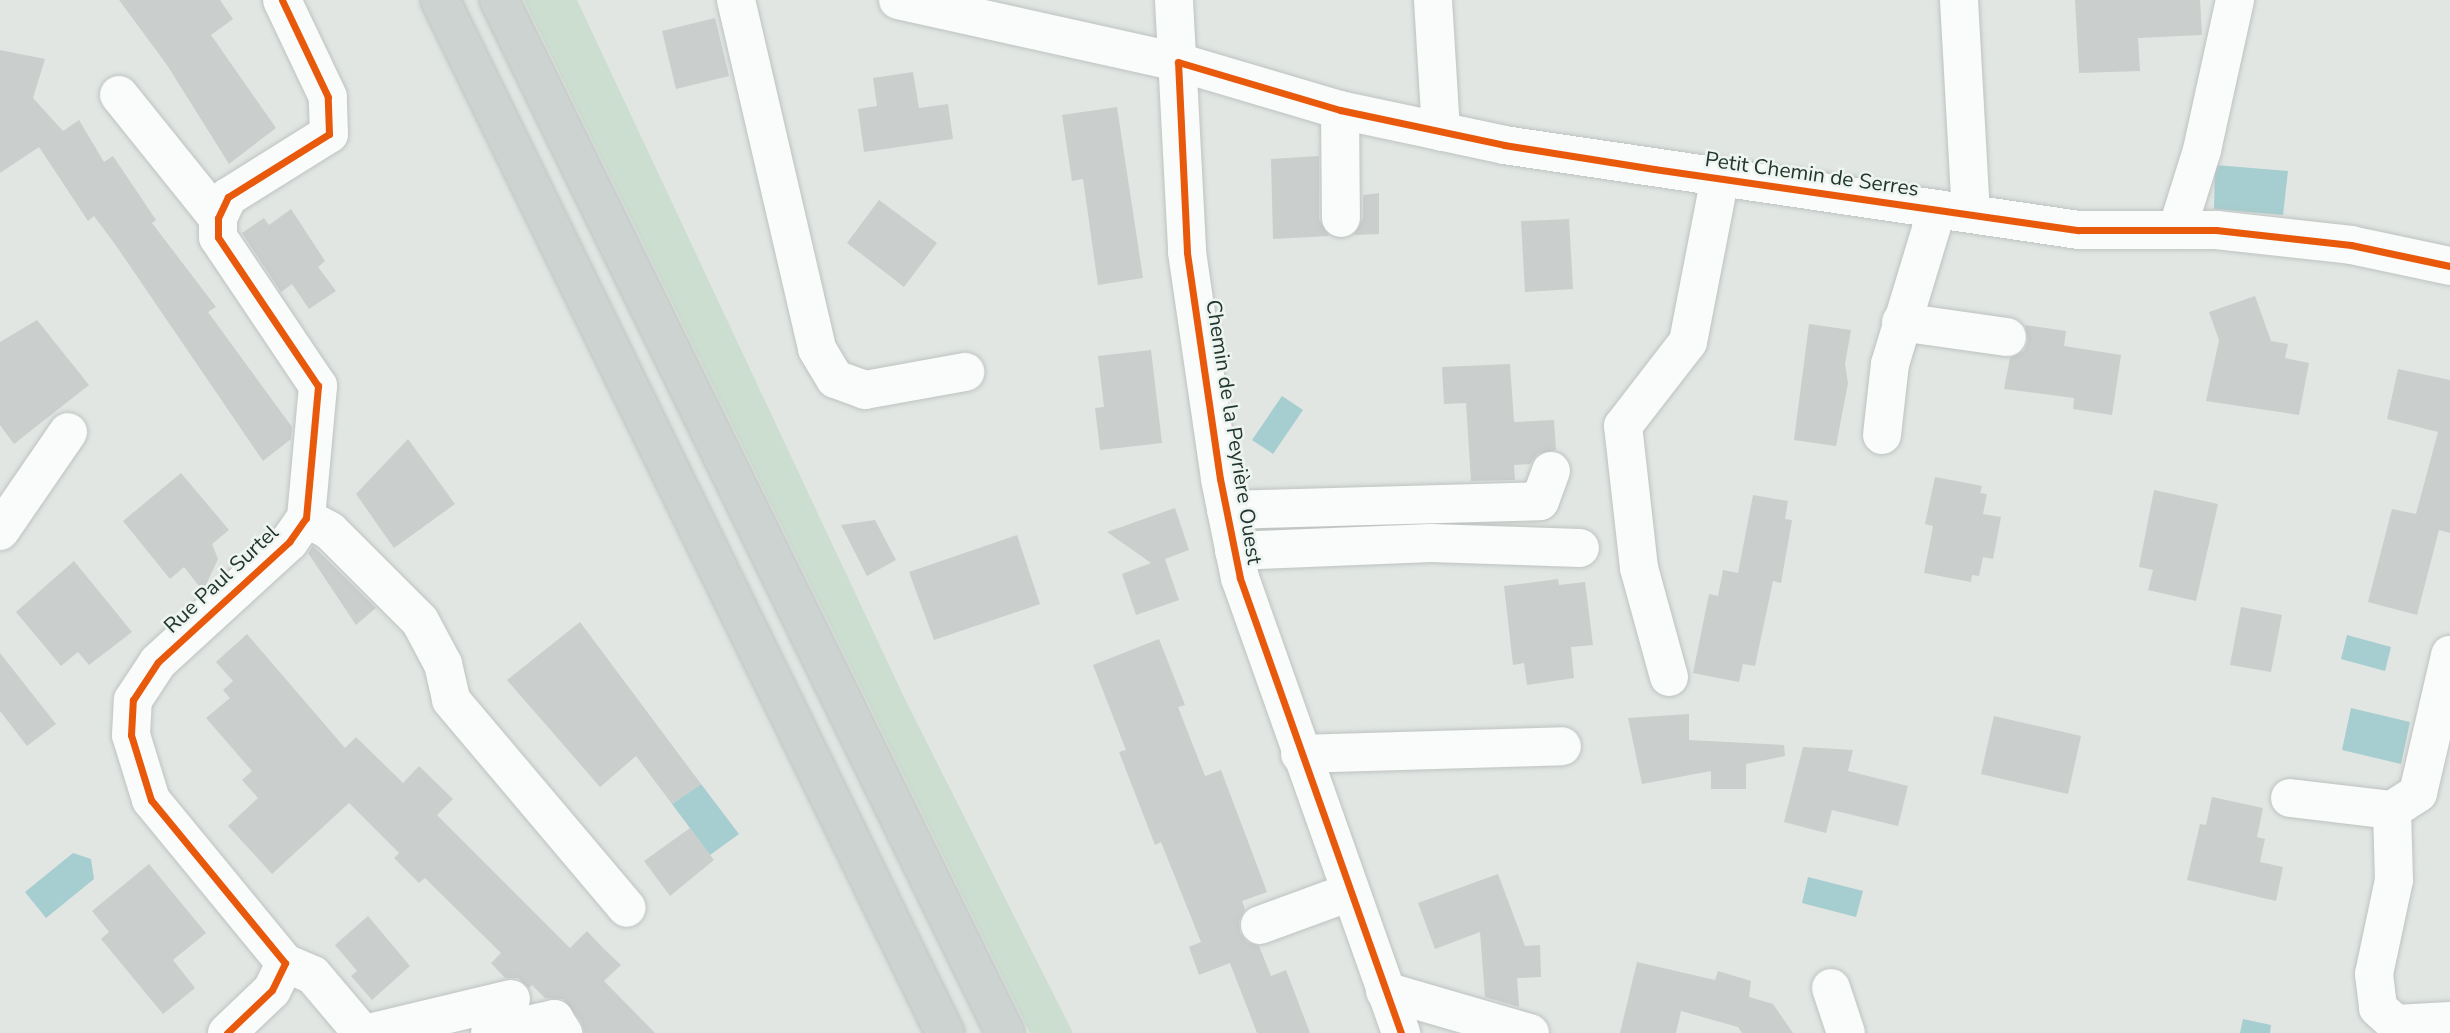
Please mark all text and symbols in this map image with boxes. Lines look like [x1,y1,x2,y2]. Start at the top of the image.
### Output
street label: Petit Chemin de Serres [1704,147,1920,201]
street label: Chemin de la Peyrière Ouest [1201,298,1267,566]
street label: Rue Paul Surtel [159,520,283,638]

